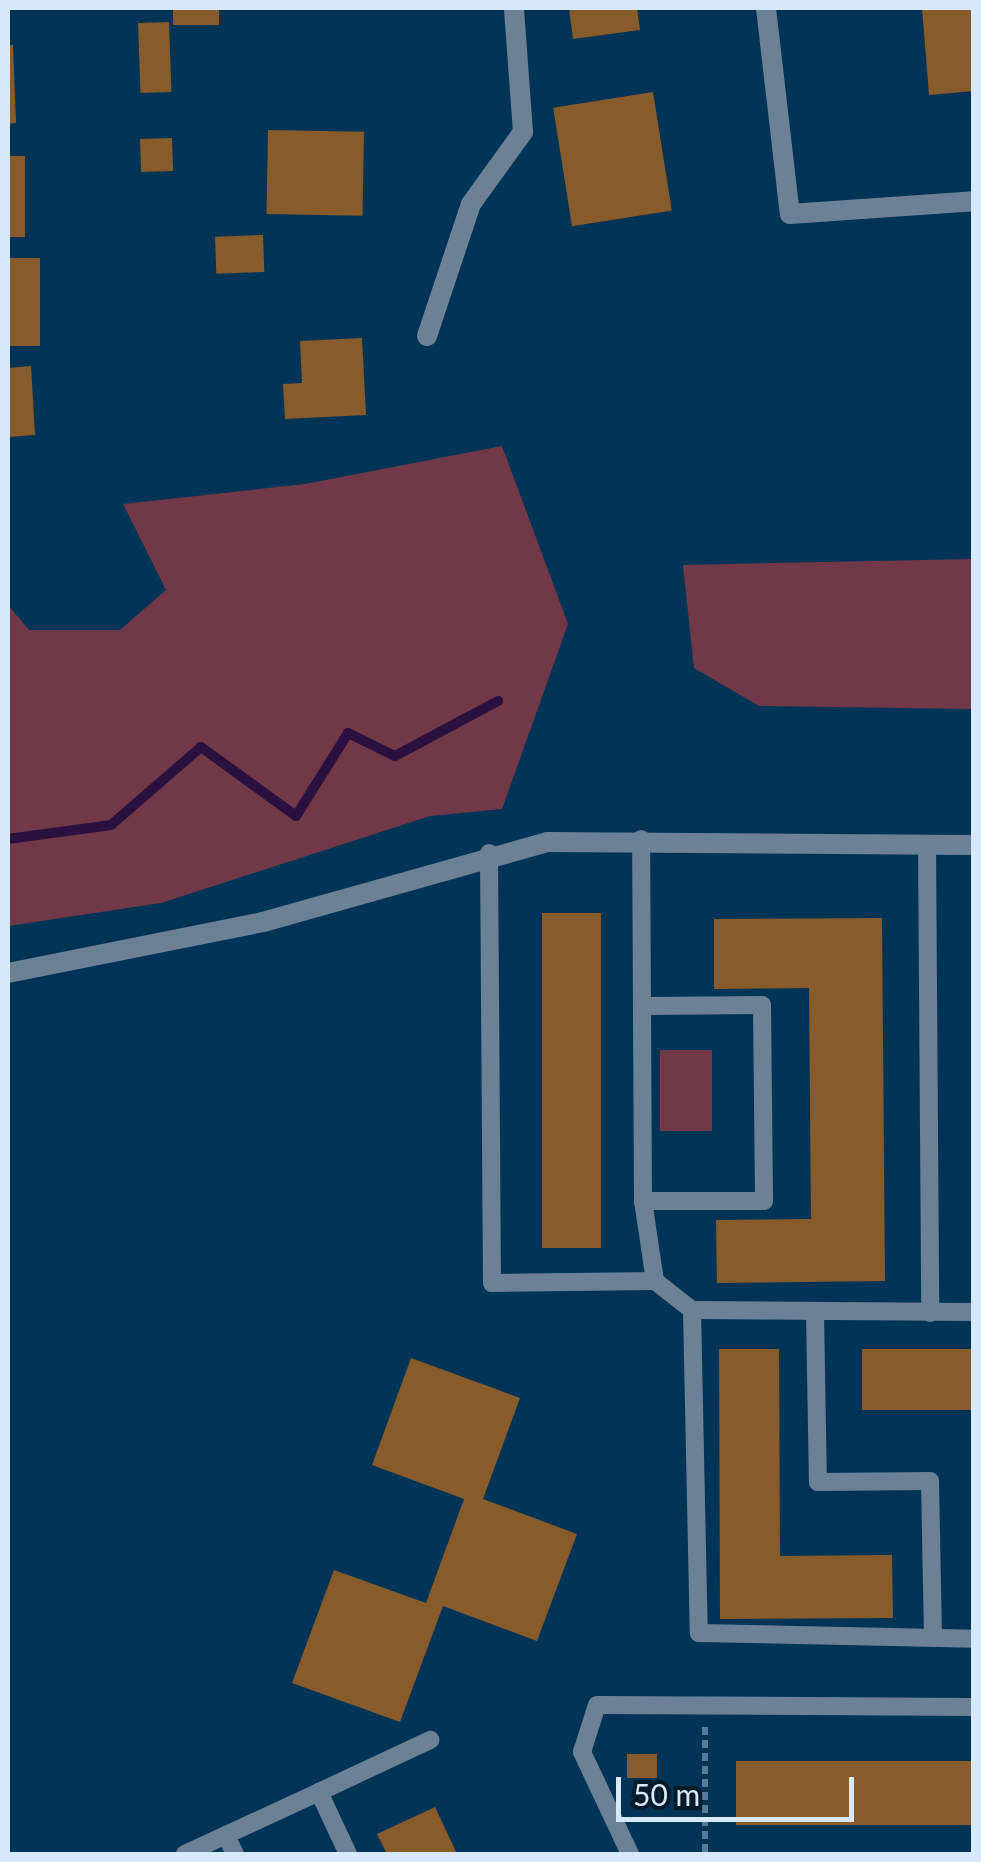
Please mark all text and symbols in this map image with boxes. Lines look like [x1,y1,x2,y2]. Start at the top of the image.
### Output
scale bar [621,1757,858,1819]
text: 50 m [633,1776,700,1812]

